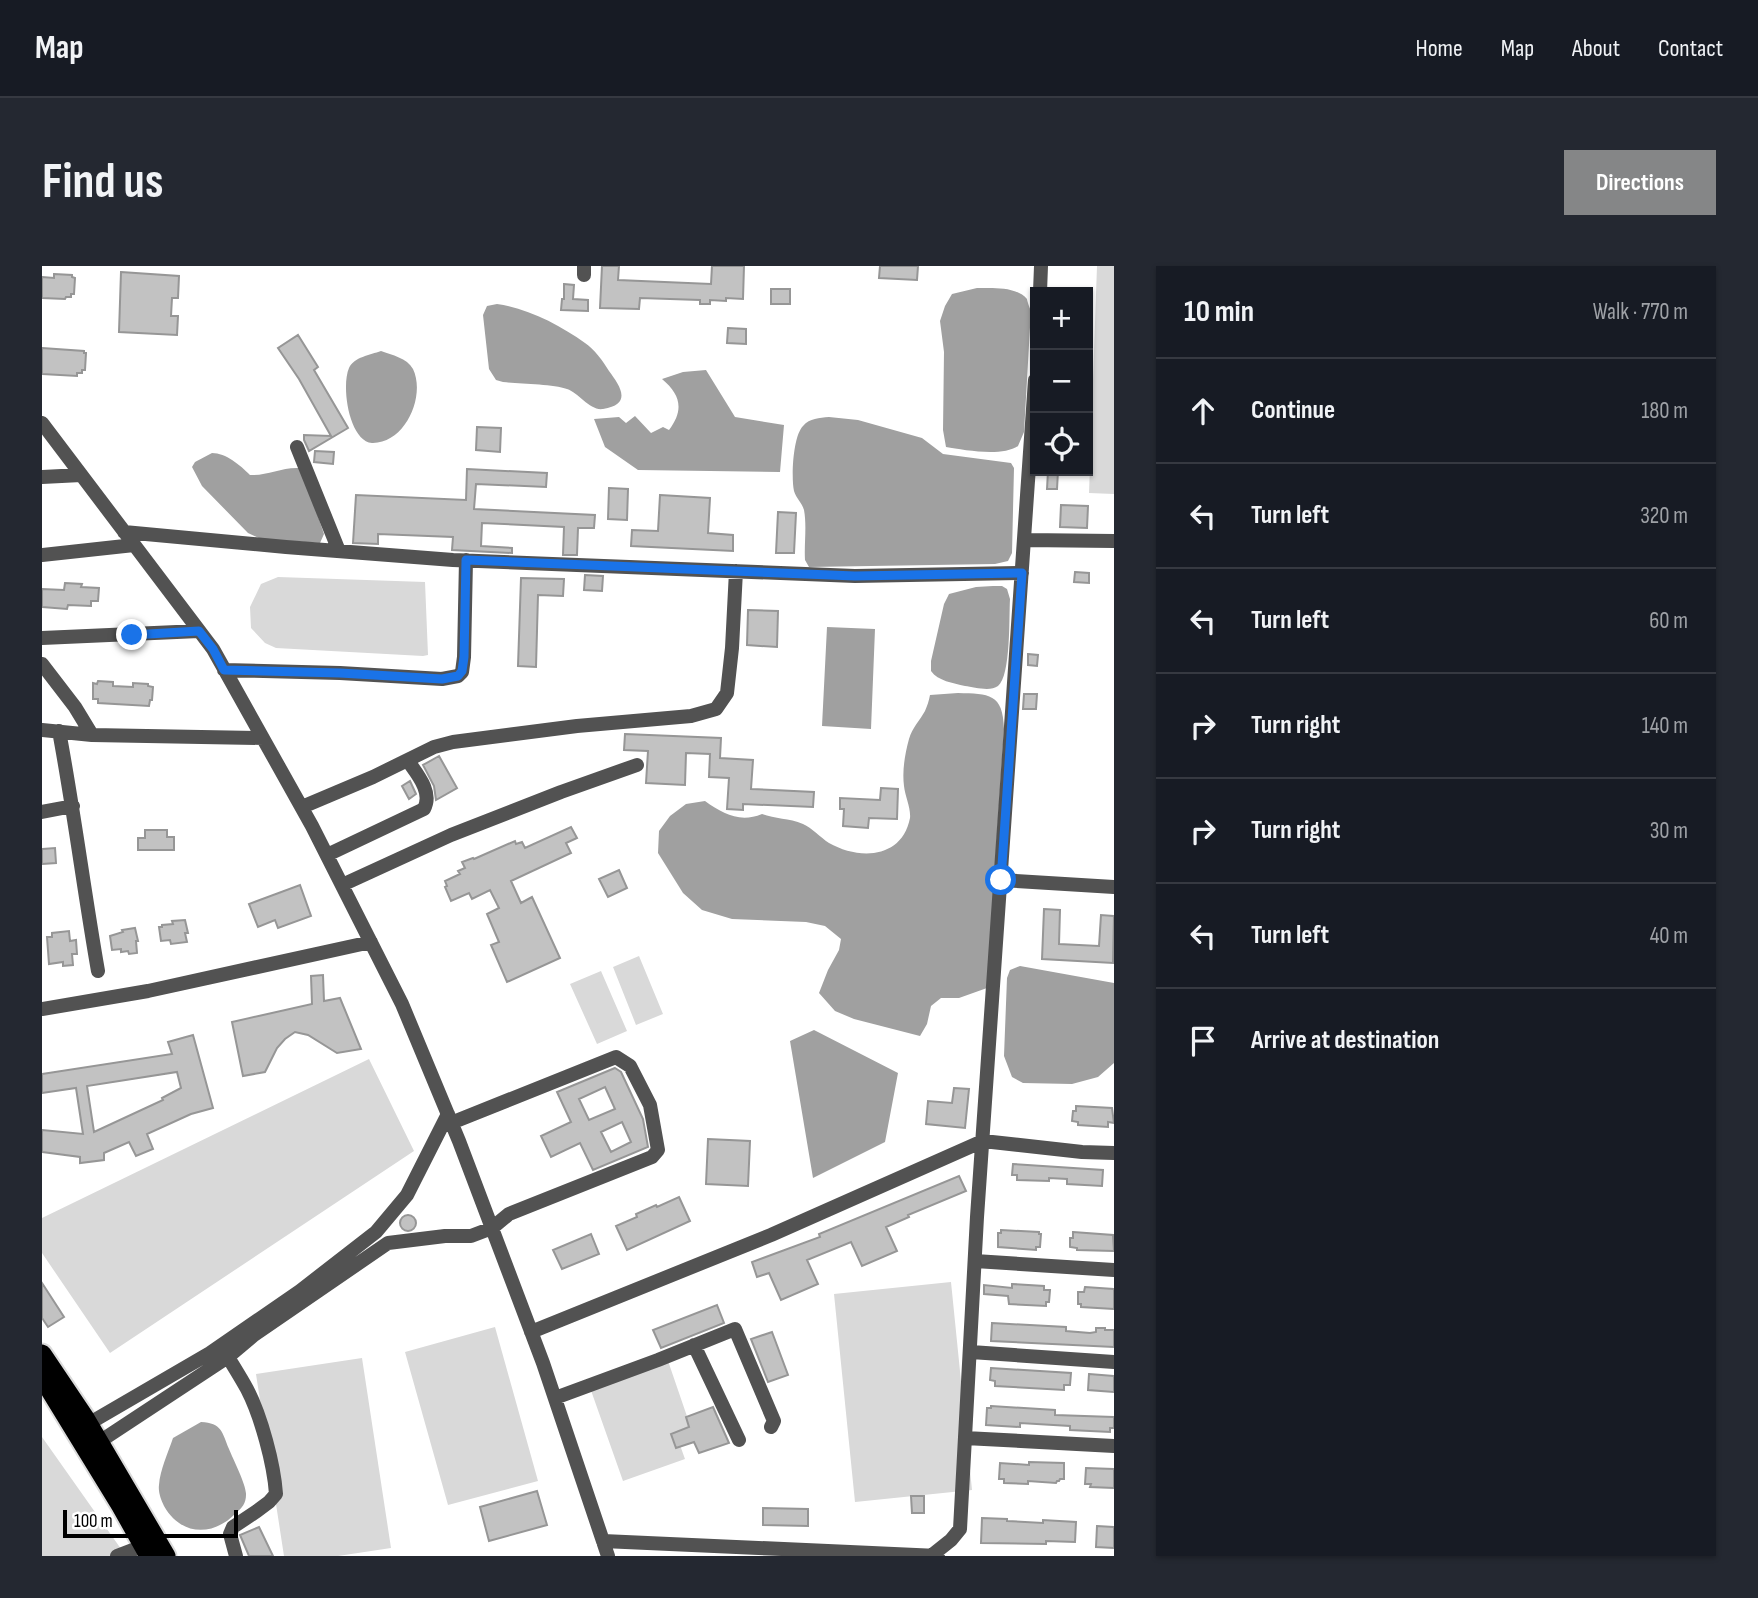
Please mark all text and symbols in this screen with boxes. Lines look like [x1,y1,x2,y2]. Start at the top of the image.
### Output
text: Map [35,28,84,68]
text: Home [1415,34,1463,63]
text: Map [1501,34,1534,63]
text: About [1572,34,1620,63]
text: Contact [1658,34,1723,63]
button: Directions [1564,150,1716,215]
text: Find us [42,153,164,212]
map controls [1030,287,1093,476]
button: + [1030,287,1093,350]
text: 10 min [1184,294,1254,330]
text: Walk · 770 m [1593,298,1688,326]
button: − [1030,350,1093,413]
icon: ahead [1184,392,1222,430]
text: Continue [1251,395,1335,426]
text: 180 m [1641,397,1688,425]
button: locate [1030,413,1093,476]
icon: left [1184,497,1222,535]
text: Turn left [1251,500,1329,531]
text: 320 m [1640,502,1688,530]
icon: left [1184,602,1222,640]
text: Turn left [1251,605,1329,636]
text: 60 m [1649,607,1688,635]
route end [116,619,147,650]
icon: right [1184,707,1222,745]
text: Turn right [1251,710,1340,741]
text: 140 m [1642,712,1688,740]
icon: right [1184,812,1222,850]
text: Turn right [1251,815,1340,846]
text: 30 m [1650,817,1688,845]
route start [985,864,1016,895]
icon: left [1184,917,1222,955]
text: Turn left [1251,920,1329,951]
text: 40 m [1650,922,1688,950]
icon: arrive [1184,1022,1222,1060]
text: Arrive at destination [1251,1025,1439,1056]
scale bar [63,1507,238,1539]
text: 100 m [74,1510,113,1533]

